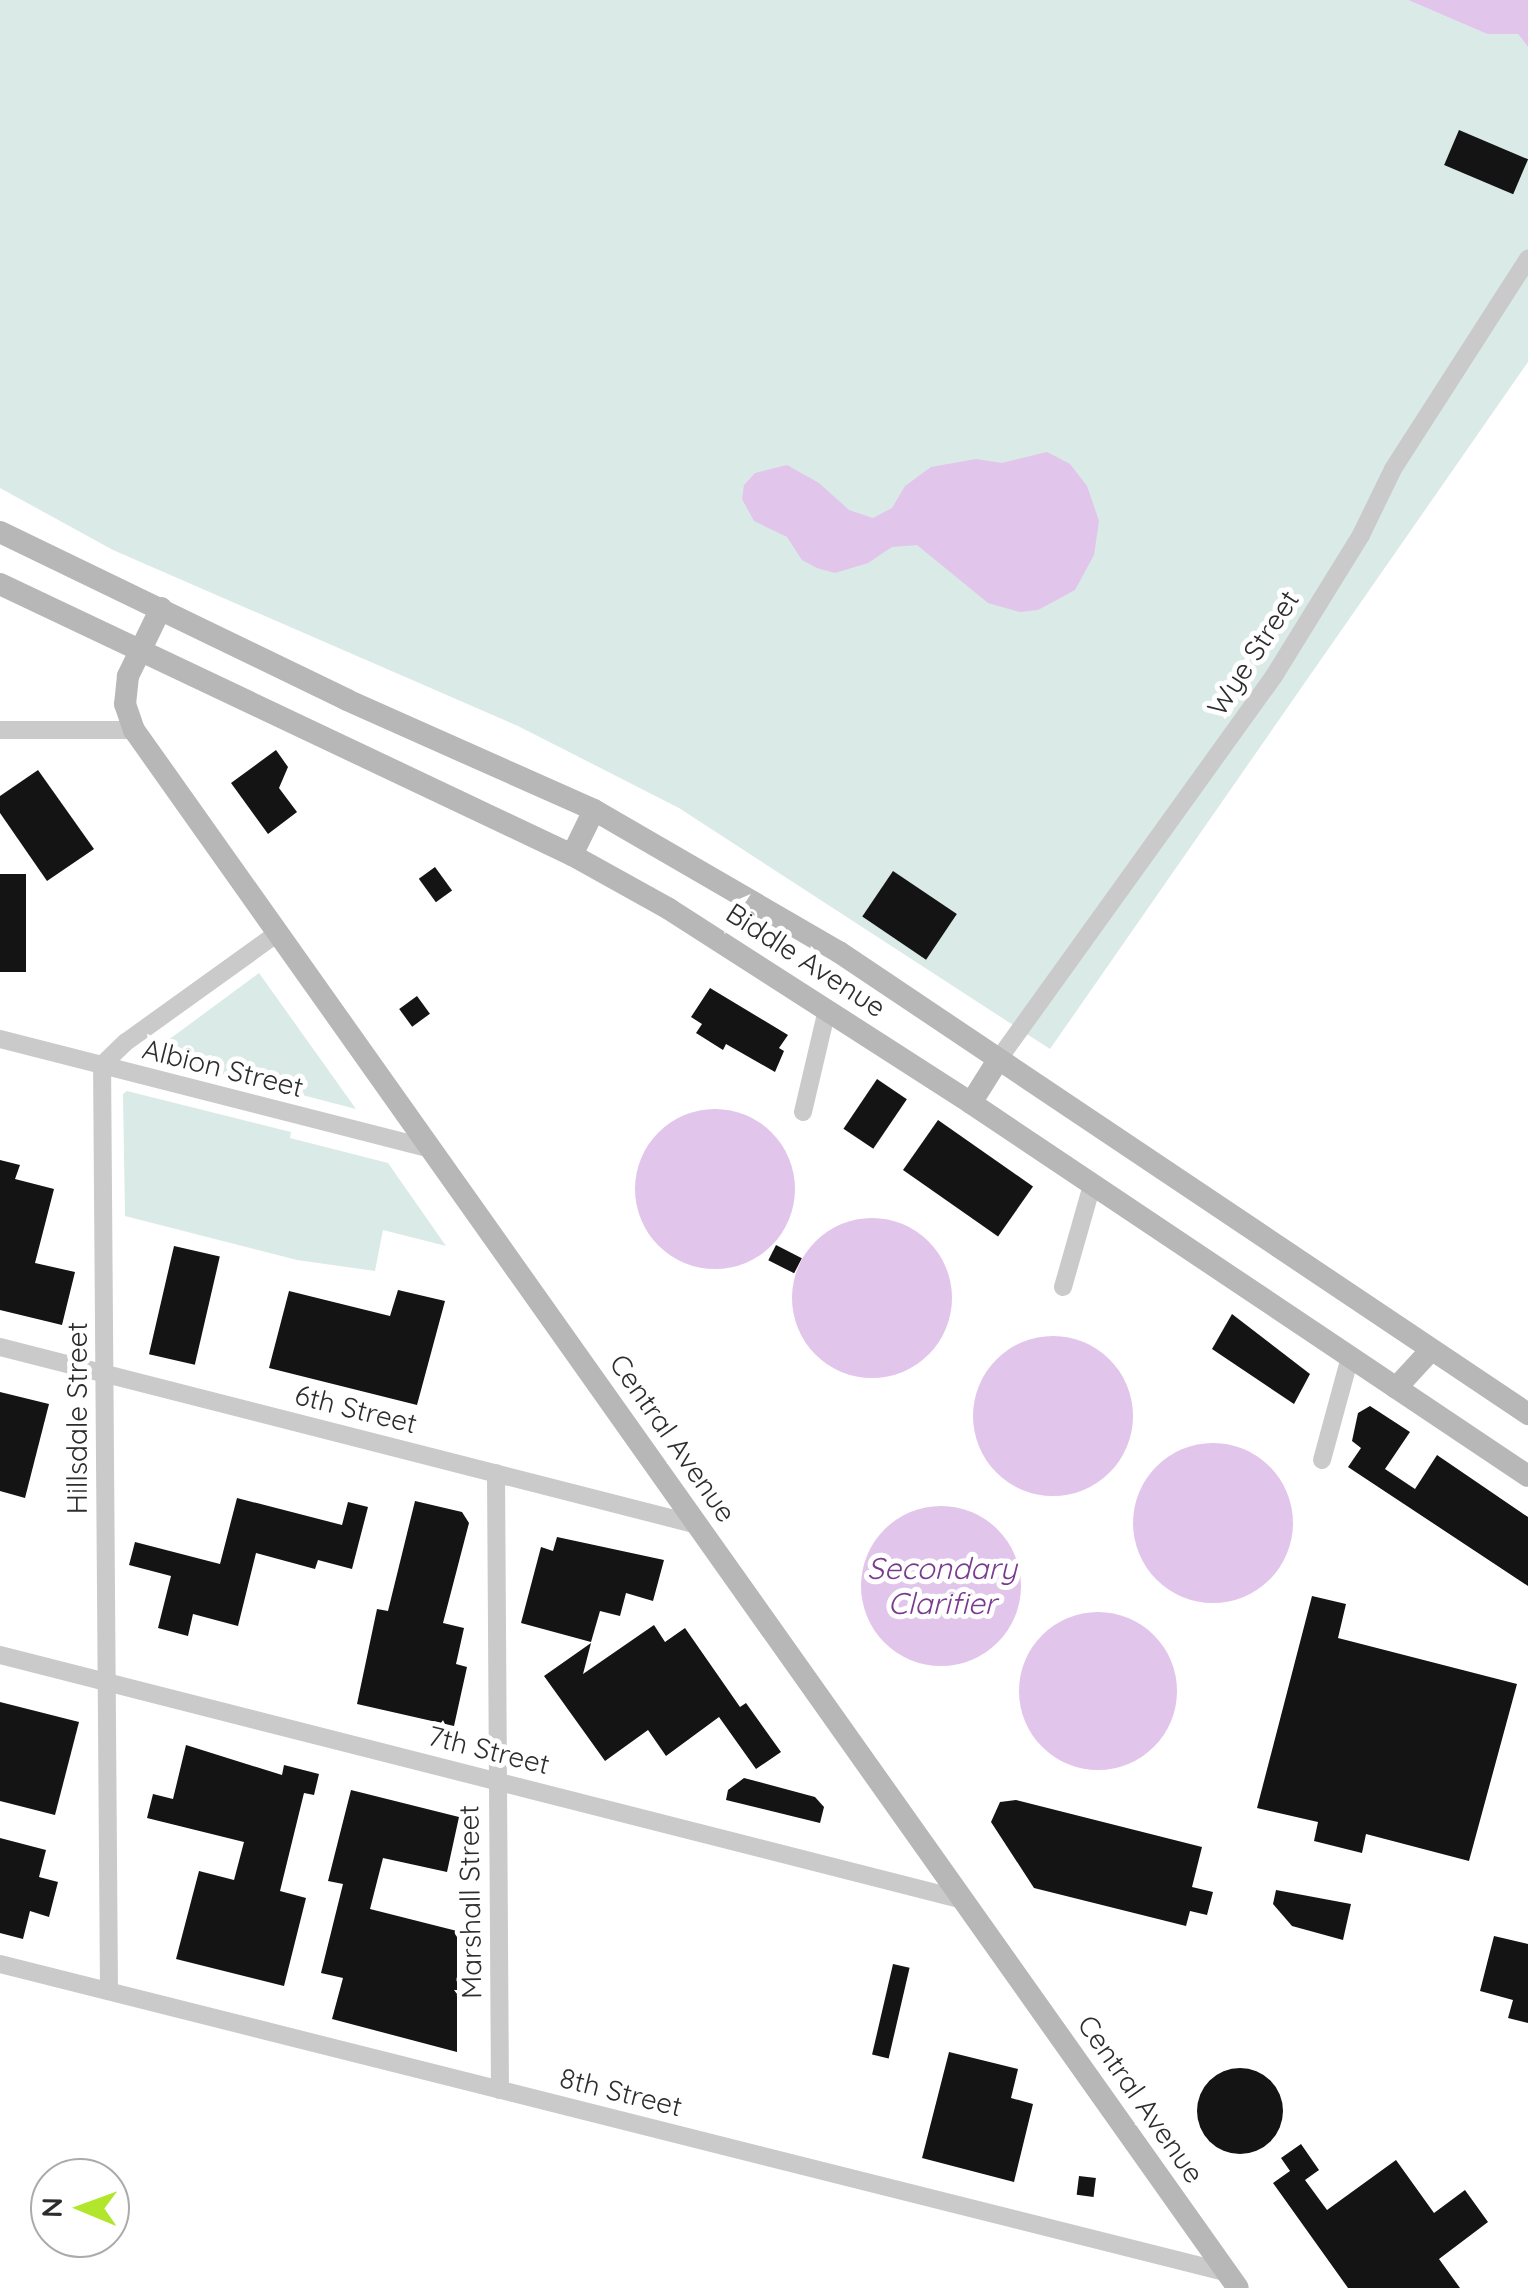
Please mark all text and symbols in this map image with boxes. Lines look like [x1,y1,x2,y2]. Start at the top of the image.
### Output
street label: Wye Street [1200,584,1306,722]
street label: Biddle Avenue [720,896,892,1024]
street label: Albion Street [139,1032,307,1104]
street label: Hillsdale Street [60,1322,94,1514]
street label: Central Avenue [603,1348,743,1528]
street label: 6th Street [291,1378,421,1440]
water label: Secondary Clarifier [867,1550,1017,1620]
street label: 7th Street [425,1719,553,1781]
street label: Marshall Street [452,1805,488,1999]
street label: Central Avenue [1071,2009,1211,2189]
street label: 8th Street [556,2061,686,2123]
north arrow [30,2158,130,2258]
text: N [34,2197,69,2218]

